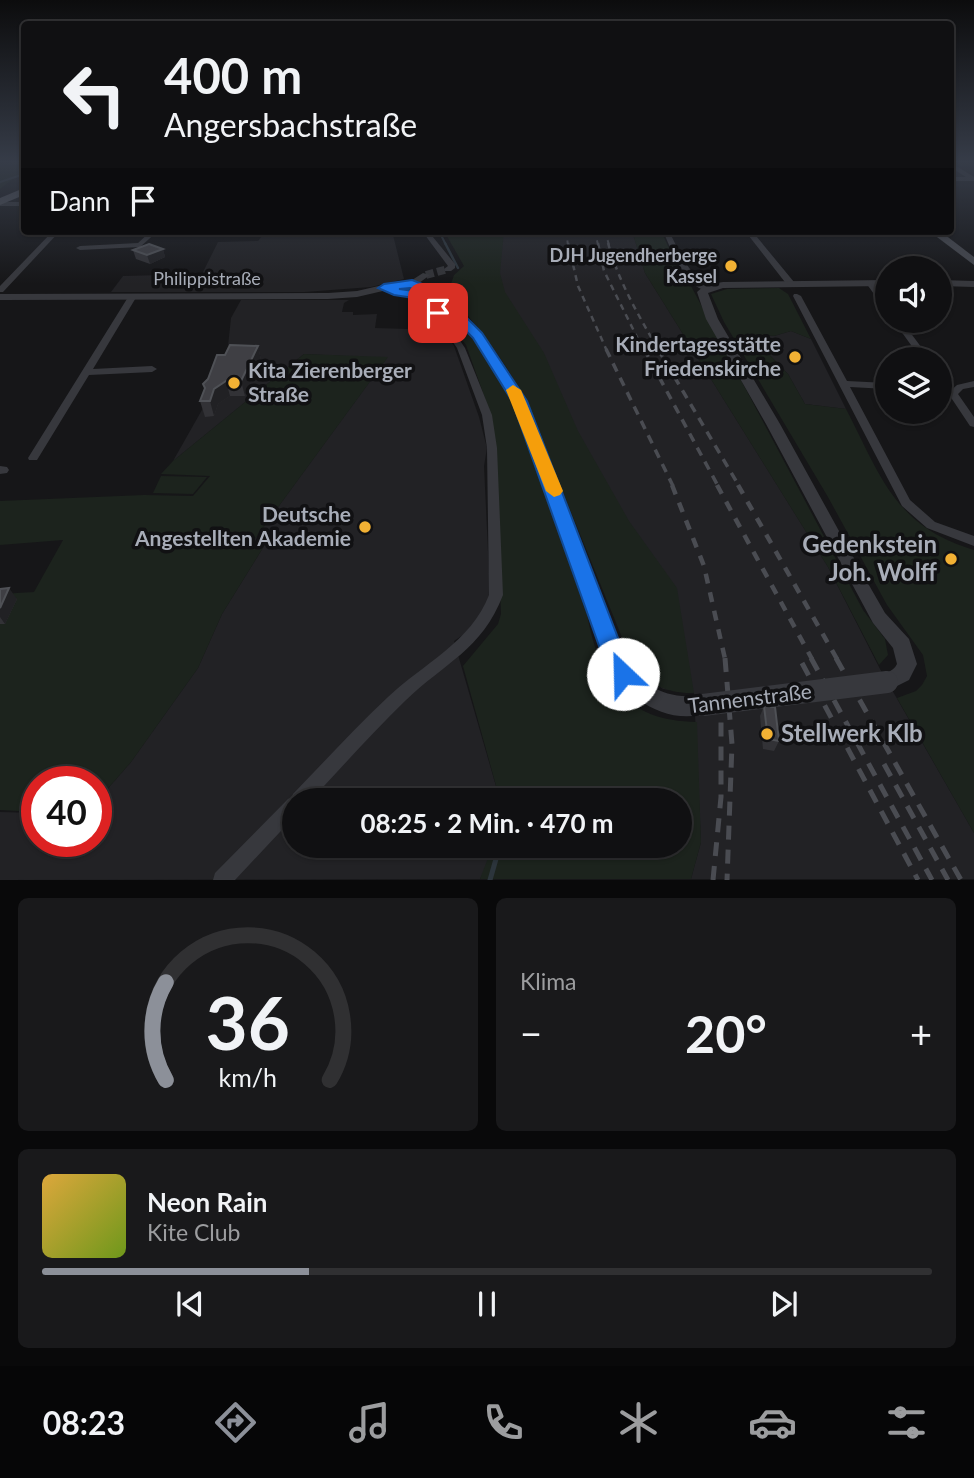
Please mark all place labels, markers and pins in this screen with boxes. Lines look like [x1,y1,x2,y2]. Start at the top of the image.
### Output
place label: DJH Jugendherberge Kassel [550,244,717,287]
marker: DJH Jugendherberge Kassel [723,258,739,274]
pin [408,283,468,343]
place label: Kindertagesstätte Friedenskirche [615,331,781,380]
marker: Kindertagesstätte Friedenskirche [787,349,803,365]
place label: Kita Zierenberger Straße [248,357,412,406]
marker: Kita Zierenberger Straße [226,375,242,391]
place label: Deutsche Angestellten Akademie [134,501,351,550]
marker: Deutsche Angestellten Akademie [357,519,373,535]
place label: Gedenkstein Joh. Wolff [802,529,938,586]
marker: Gedenkstein Joh. Wolff [943,551,959,567]
place label: Stellwerk Klb [781,718,923,747]
marker: Stellwerk Klb [759,726,775,742]

